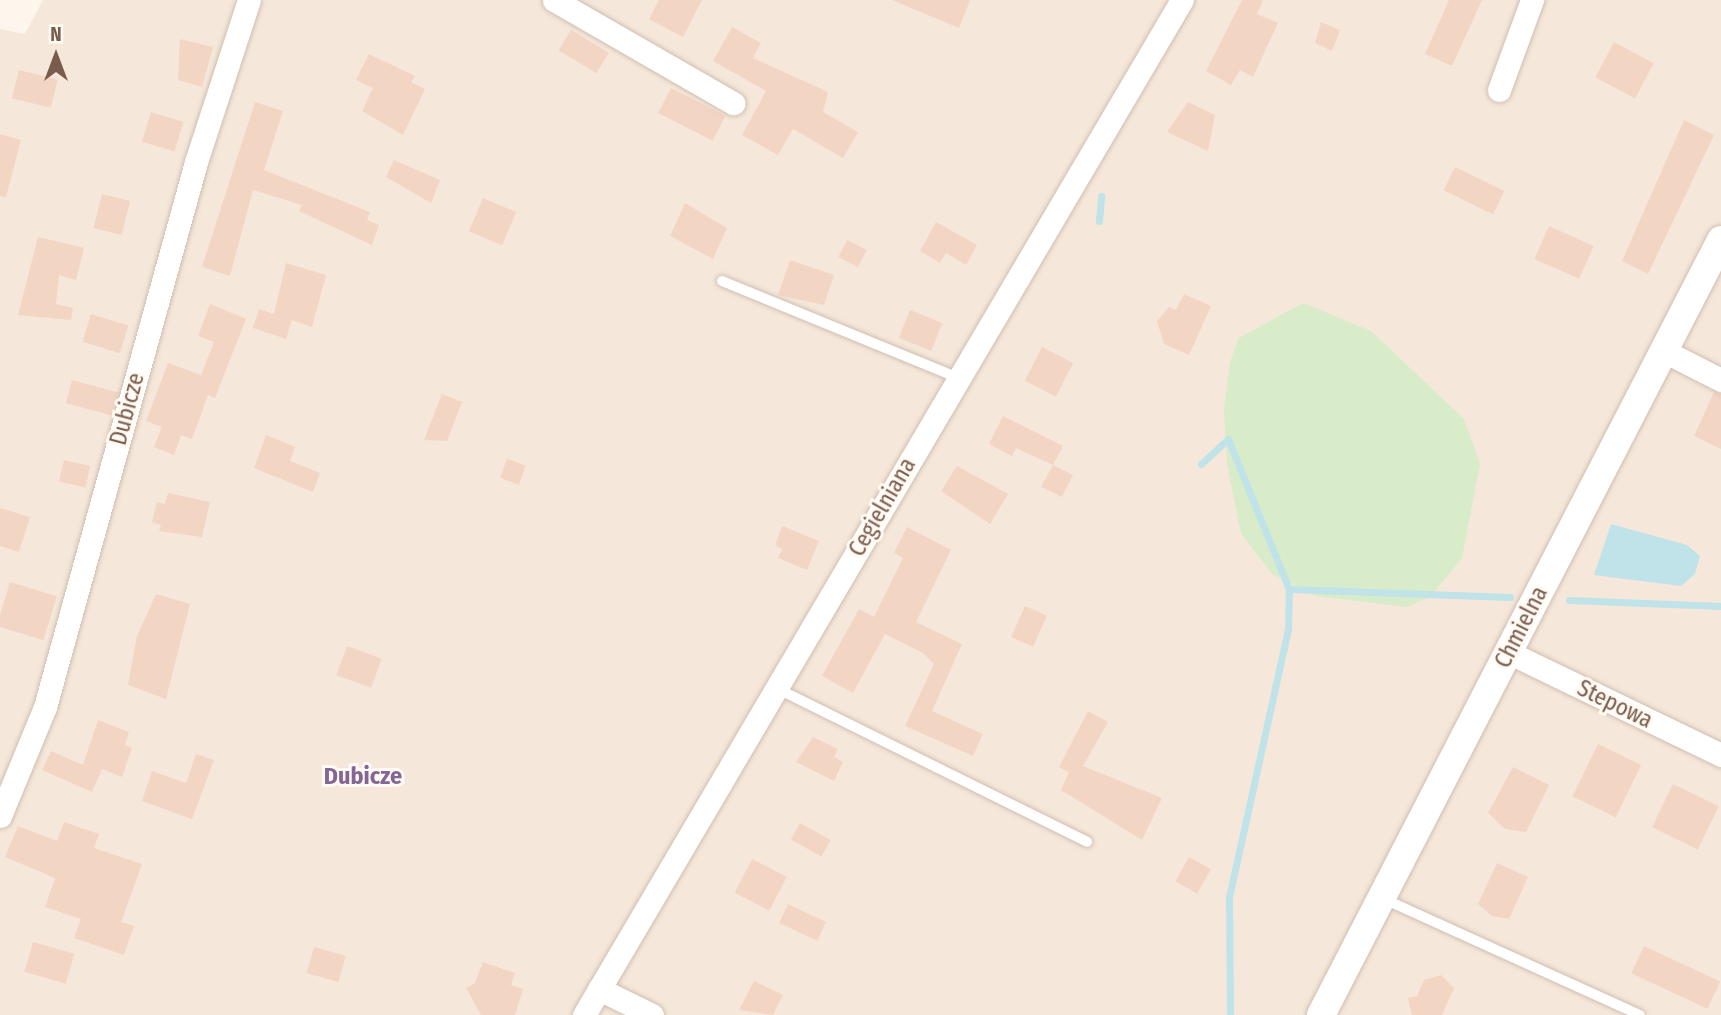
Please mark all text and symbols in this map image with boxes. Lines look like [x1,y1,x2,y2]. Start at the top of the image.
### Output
north arrow [21,21,91,91]
text: N [50,23,62,46]
street label: Dubicze [104,370,150,448]
street label: Cegielniana [843,453,921,561]
street label: Chmielna [1489,582,1553,672]
street label: Stepowa [1573,674,1657,734]
district label: Dubicze [324,763,402,791]

